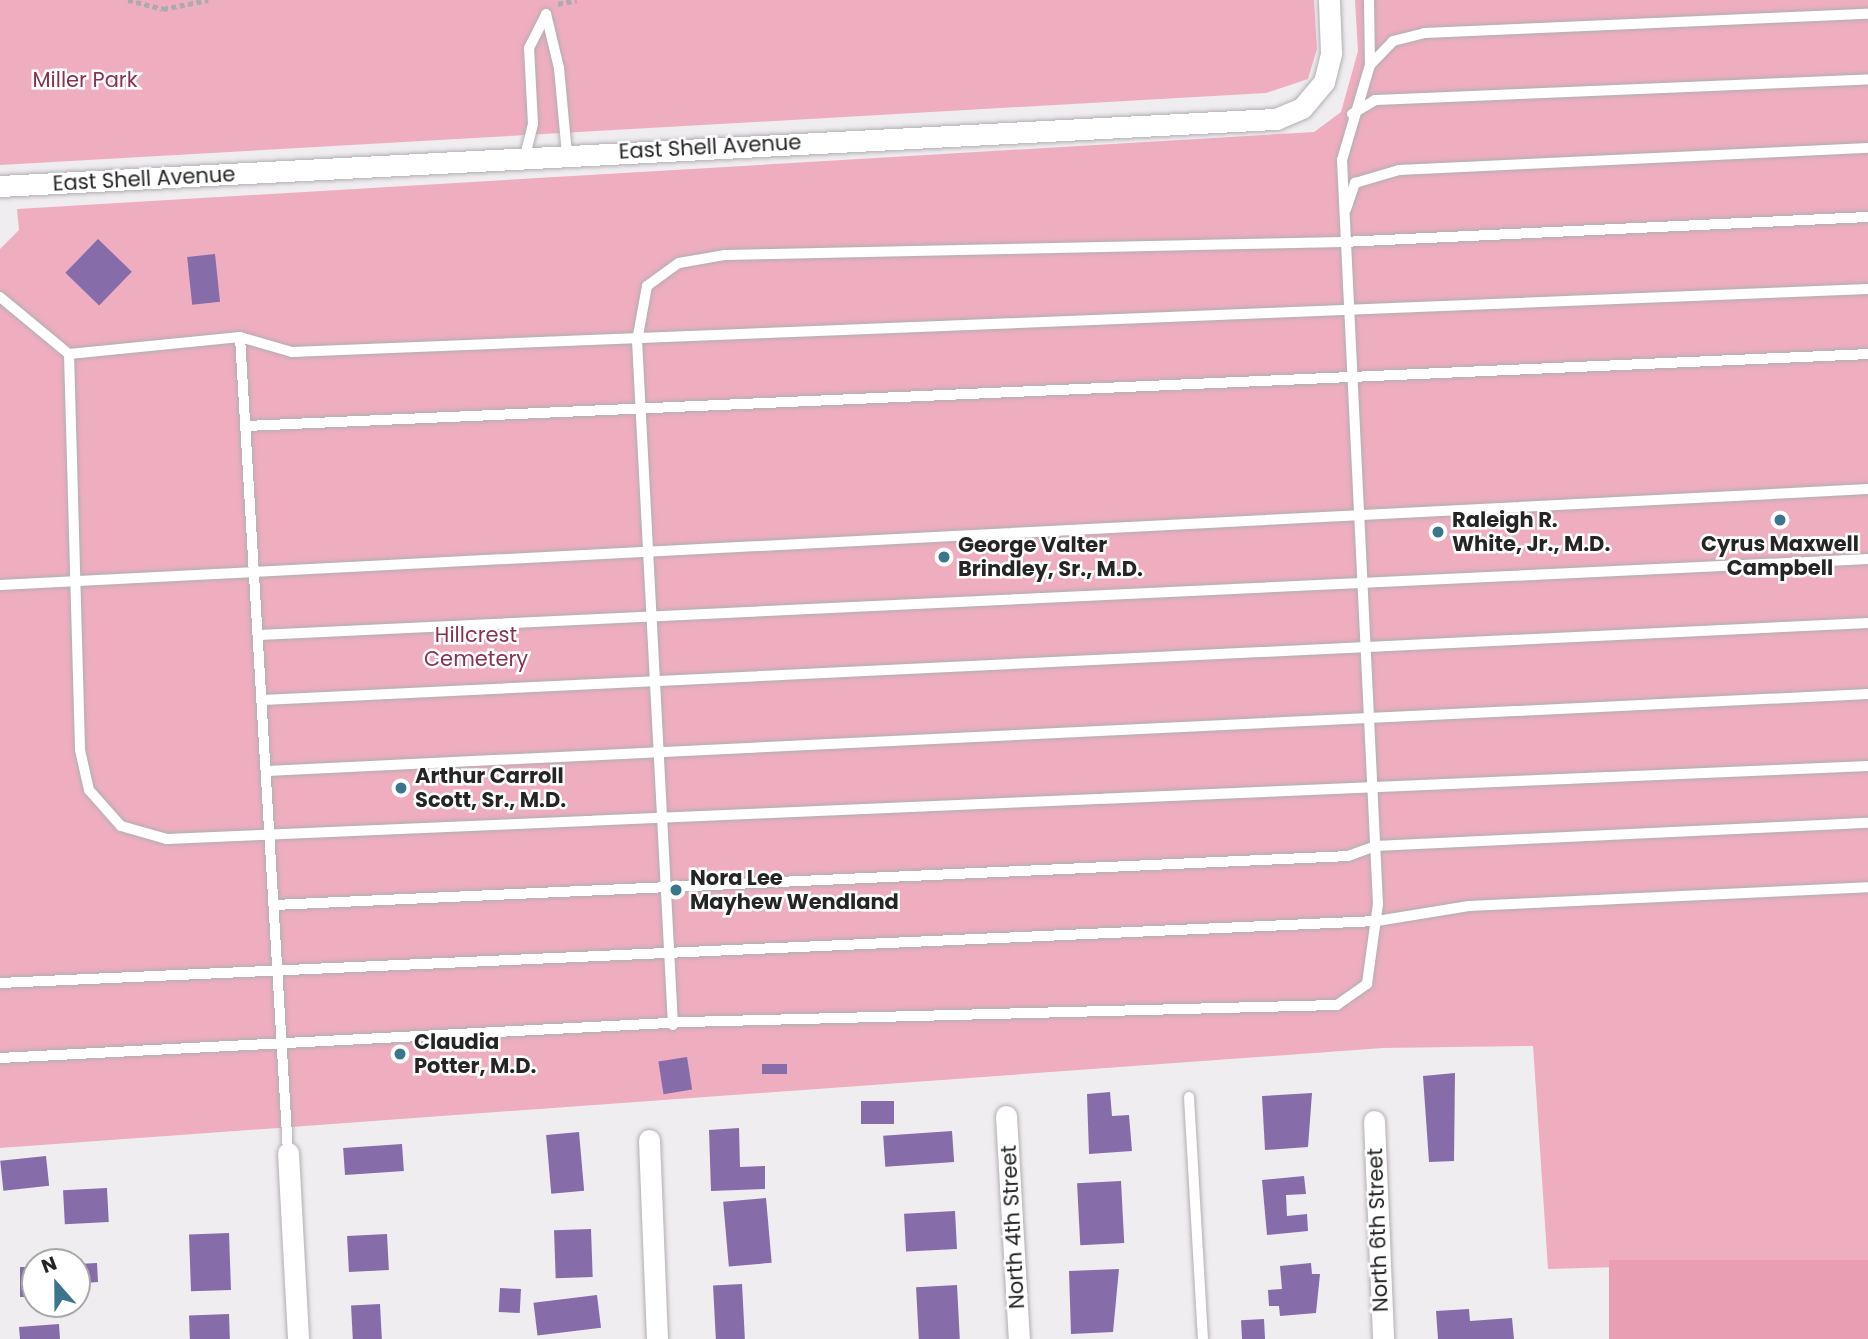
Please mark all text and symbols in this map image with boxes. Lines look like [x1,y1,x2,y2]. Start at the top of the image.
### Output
park label: Miller Park [32,67,138,93]
street label: East Shell Avenue [618,130,802,164]
street label: East Shell Avenue [52,162,236,196]
place label: Raleigh R. White, Jr., M.D. [1452,507,1610,557]
marker: Cyrus Maxwell Campbell [1772,512,1788,528]
marker: Raleigh R. White, Jr., M.D. [1430,524,1446,540]
place label: Cyrus Maxwell Campbell [1701,531,1859,581]
place label: George Valter Brindley, Sr., M.D. [958,532,1143,582]
marker: George Valter Brindley, Sr., M.D. [936,549,952,565]
park label: Hillcrest Cemetery [424,622,528,672]
place label: Arthur Carroll Scott, Sr., M.D. [415,763,566,813]
marker: Arthur Carroll Scott, Sr., M.D. [393,780,409,796]
place label: Nora Lee Mayhew Wendland [690,865,899,915]
marker: Nora Lee Mayhew Wendland [668,882,684,898]
place label: Claudia Potter, M.D. [414,1029,536,1079]
marker: Claudia Potter, M.D. [392,1046,408,1062]
street label: North 4th Street [996,1144,1030,1310]
street label: North 6th Street [1363,1147,1393,1313]
north arrow [21,1248,91,1318]
text: N [37,1250,61,1280]

